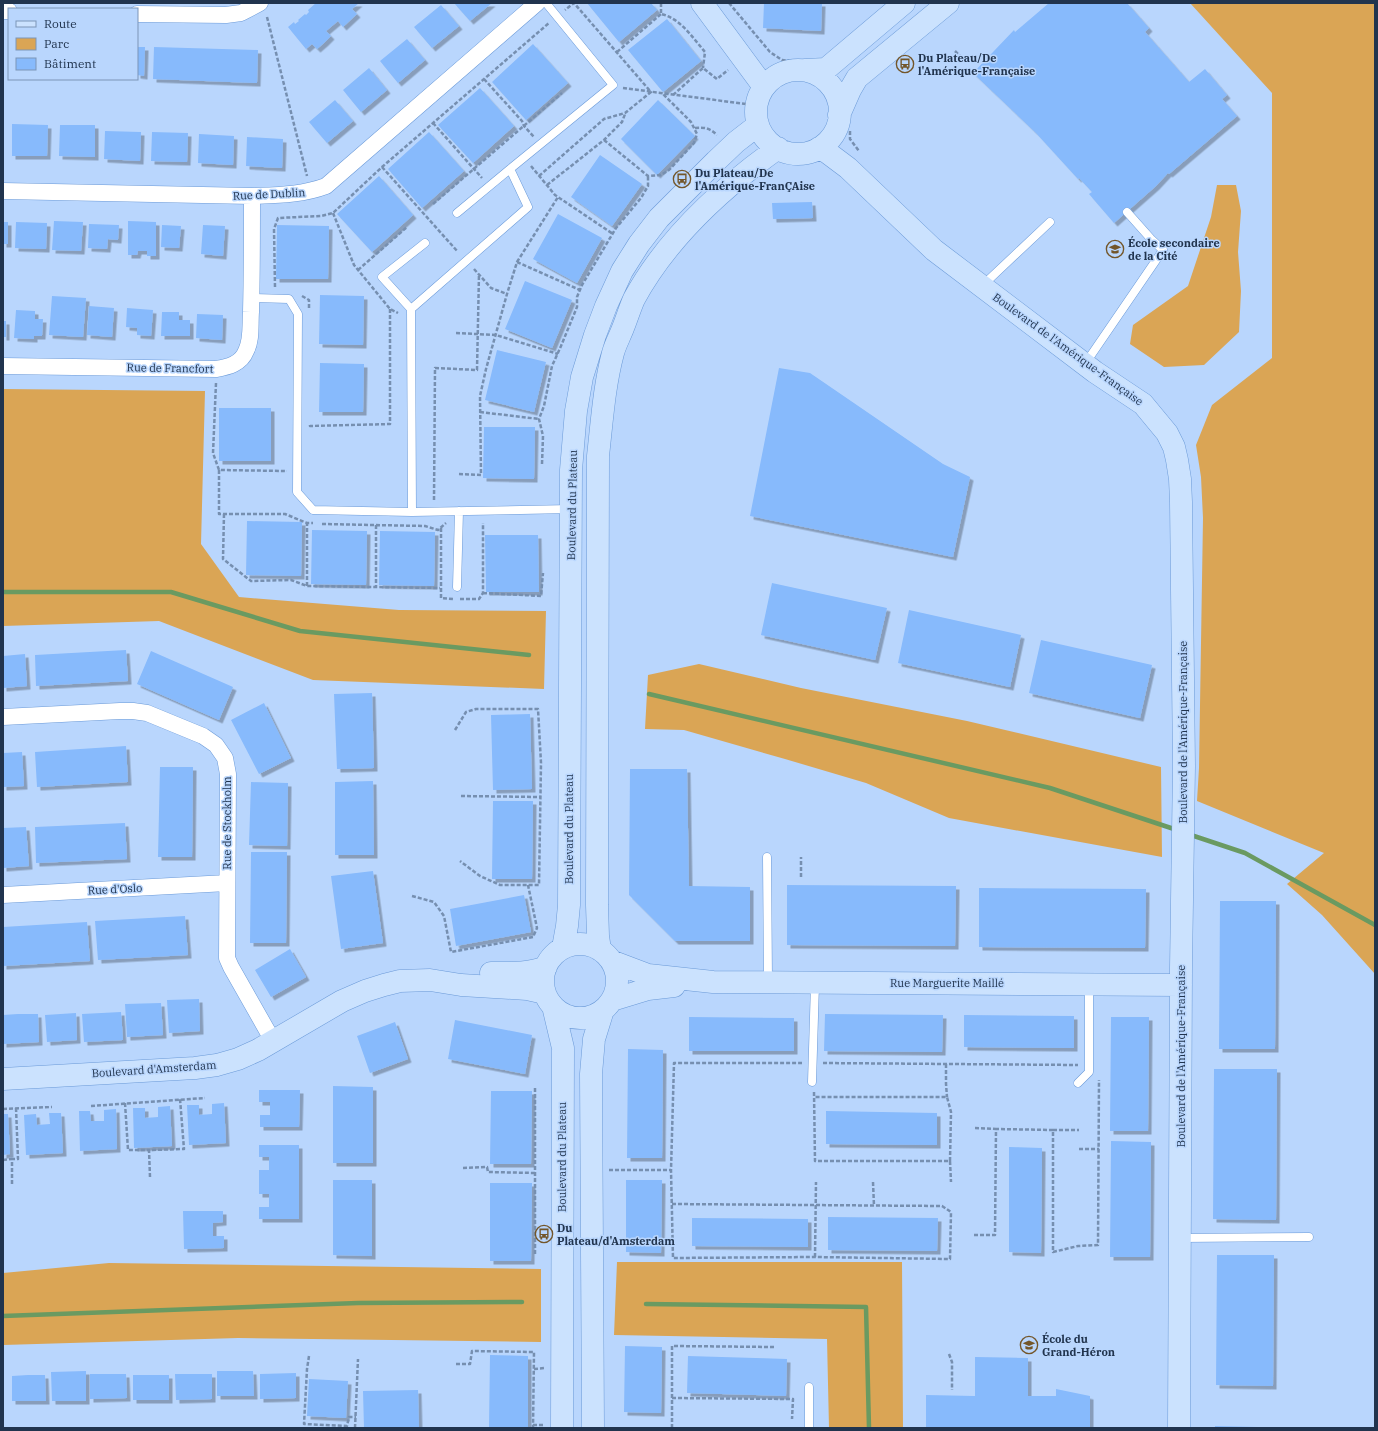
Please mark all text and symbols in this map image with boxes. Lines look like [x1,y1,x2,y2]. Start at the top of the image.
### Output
legend [8,8,138,80]
text: Route [44,16,77,31]
text: Parc [44,36,69,51]
place label: Du Plateau/De l'Amérique-Française [918,51,1035,78]
bus stop icon: Du Plateau/De l'Amérique-Française [895,54,915,74]
text: Bâtiment [44,56,96,71]
place label: Du Plateau/De l'Amérique-FranÇAise [695,166,815,193]
bus stop icon: Du Plateau/De l'Amérique-FranÇAise [672,169,692,189]
street label: Rue de Dublin [232,185,306,203]
place label: École secondaire de la Cité [1128,235,1220,263]
school or university icon: École secondaire de la Cité [1105,239,1125,259]
street label: Boulevard de l'Amérique-Française [990,290,1146,408]
street label: Rue de Francfort [127,360,214,376]
street label: Boulevard du Plateau [564,450,580,560]
street label: Boulevard de l'Amérique-Française [1176,641,1190,823]
street label: Boulevard du Plateau [562,774,576,884]
street label: Rue de Stockholm [220,776,234,870]
street label: Rue d'Oslo [87,881,143,897]
street label: Boulevard de l'Amérique-Française [1174,965,1188,1147]
street label: Rue Marguerite Maillé [890,976,1004,990]
street label: Boulevard d'Amsterdam [91,1058,217,1080]
street label: Boulevard du Plateau [555,1102,569,1212]
place label: Du Plateau/d'Amsterdam [557,1221,675,1248]
bus stop icon: Du Plateau/d'Amsterdam [534,1224,554,1244]
place label: École du Grand-Héron [1042,1331,1115,1359]
school or university icon: École du Grand-Héron [1019,1335,1039,1355]

